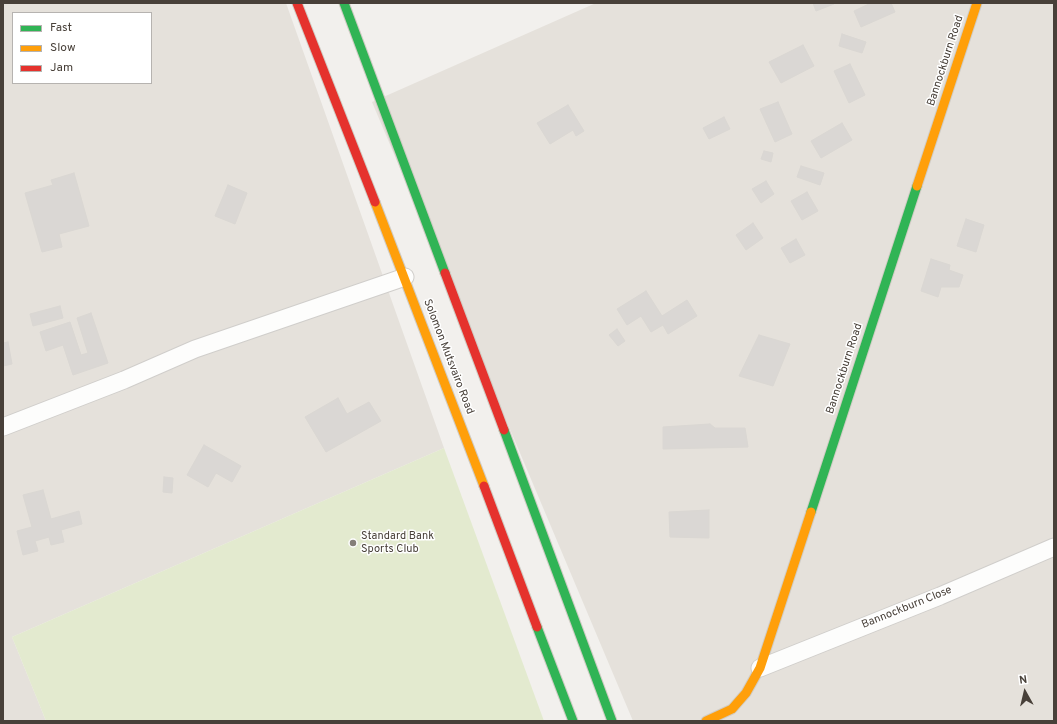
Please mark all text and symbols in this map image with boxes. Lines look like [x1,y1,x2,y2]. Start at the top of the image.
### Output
legend [12,12,152,84]
street label: Bannockburn Road [925,14,967,108]
text: Fast [50,20,72,36]
text: Slow [50,40,76,56]
text: Jam [50,60,73,76]
street label: Solomon Mutsvairo Road [420,298,476,416]
street label: Bannockburn Road [824,322,866,416]
place label: Standard Bank Sports Club [361,530,434,556]
marker: Standard Bank Sports Club [348,538,358,548]
street label: Bannockburn Close [860,584,954,632]
north arrow [1005,672,1045,712]
text: N [1018,673,1028,688]

